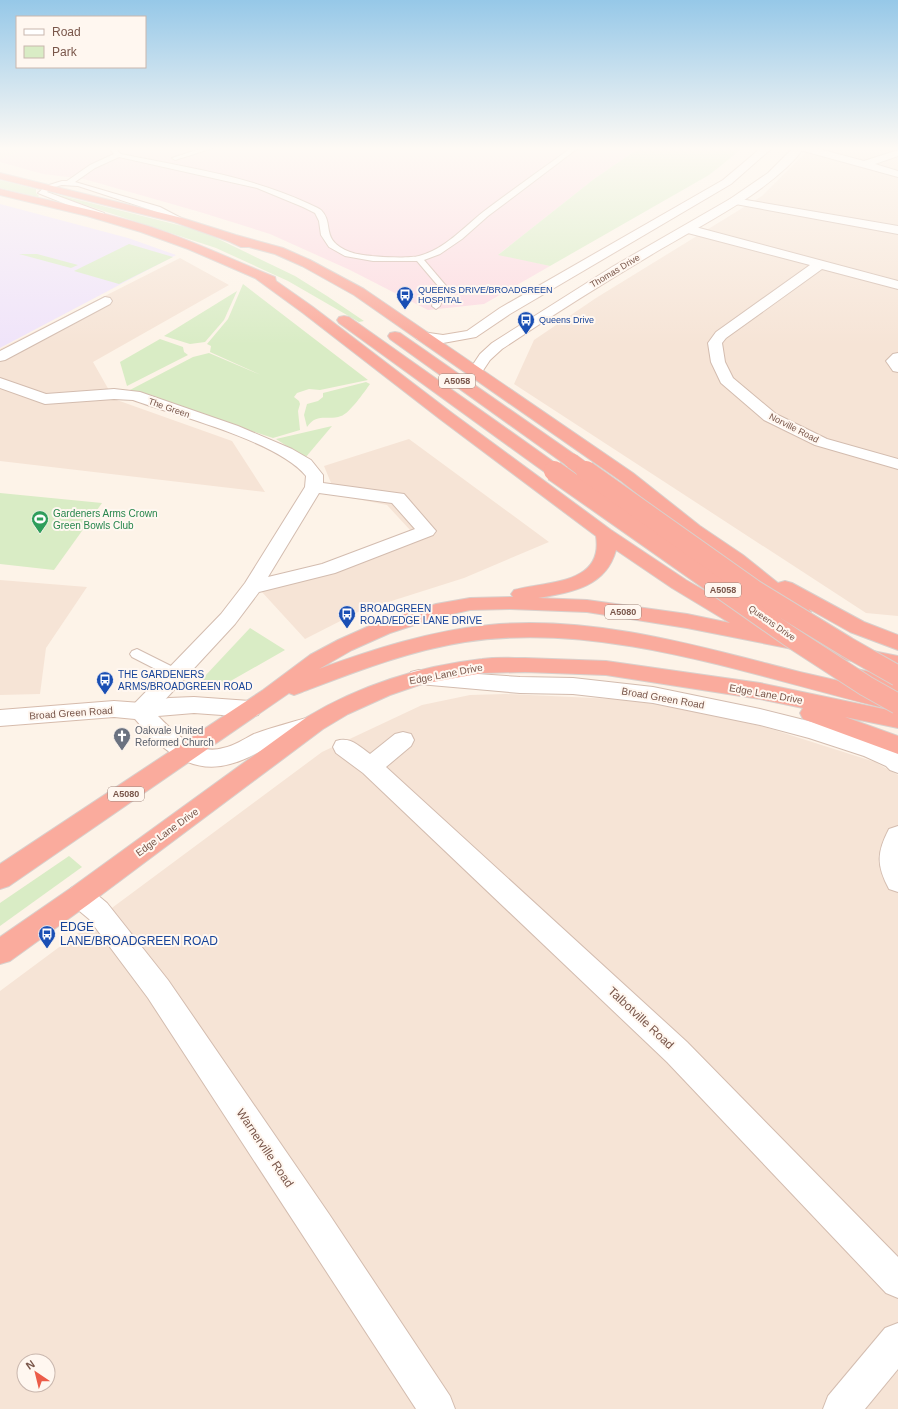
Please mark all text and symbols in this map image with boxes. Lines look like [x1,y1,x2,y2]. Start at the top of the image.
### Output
legend [16,16,146,68]
text: Road [52,25,81,39]
text: Park [52,45,78,59]
street label: Thomas Drive [588,252,642,290]
bus stop icon: QUEENS DRIVE/BROADGREEN HOSPITAL [395,285,415,310]
place label: QUEENS DRIVE/BROADGREEN HOSPITAL [418,285,553,305]
bus stop icon: Queens Drive [516,310,536,335]
place label: Queens Drive [539,315,594,325]
road number: A5058 [439,374,475,388]
street label: The Green [147,396,191,420]
street label: Norville Road [768,411,820,445]
place label: Gardeners Arms Crown Green Bowls Club [53,508,157,531]
sports icon: Gardeners Arms Crown Green Bowls Club [30,509,50,534]
road number: A5058 [705,583,741,597]
place label: BROADGREEN ROAD/EDGE LANE DRIVE [360,603,483,626]
street label: Queens Drive [747,603,797,643]
bus stop icon: BROADGREEN ROAD/EDGE LANE DRIVE [337,604,357,629]
road number: A5080 [605,605,641,619]
street label: Edge Lane Drive [408,661,484,687]
place label: THE GARDENERS ARMS/BROADGREEN ROAD [118,669,252,692]
bus stop icon: THE GARDENERS ARMS/BROADGREEN ROAD [95,670,115,695]
street label: Edge Lane Drive [728,682,804,706]
street label: Broad Green Road [621,685,705,711]
street label: Broad Green Road [29,705,113,721]
place label: Oakvale United Reformed Church [135,725,214,748]
church icon: Oakvale United Reformed Church [112,726,132,751]
road number: A5080 [108,787,144,801]
street label: Edge Lane Drive [134,805,201,858]
place label: EDGE LANE/BROADGREEN ROAD [60,920,218,948]
bus stop icon: EDGE LANE/BROADGREEN ROAD [37,924,57,949]
street label: Talbotville Road [605,984,677,1052]
street label: Warnerville Road [234,1106,296,1190]
north arrow [16,1353,56,1393]
text: N [24,1358,37,1372]

